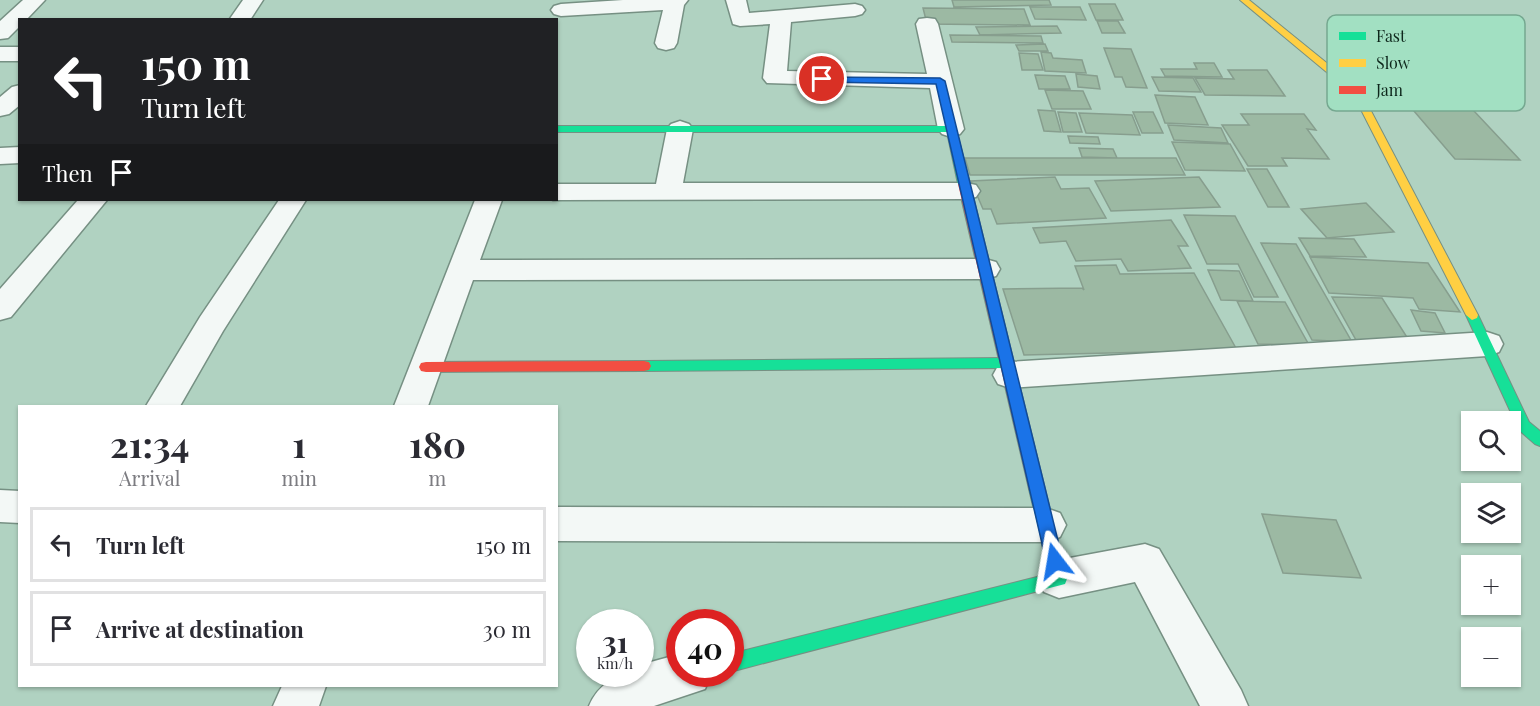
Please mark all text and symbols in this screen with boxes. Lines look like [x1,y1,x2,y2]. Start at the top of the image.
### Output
legend [1327,15,1525,111]
text: Fast [1376,25,1406,46]
text: 150 m [141,35,251,91]
icon: left [42,42,120,120]
text: Slow [1376,52,1411,73]
pin [796,53,847,104]
icon: arrive [805,62,838,95]
text: Jam [1375,79,1403,100]
text: Turn left [141,89,245,125]
icon: arrive [105,156,138,189]
text: Then [42,158,93,188]
map controls [1461,411,1521,687]
button: search [1461,411,1521,471]
text: 21:34 [110,419,190,467]
text: 1 [292,419,306,467]
text: 180 [409,419,466,467]
text: Arrival [119,464,181,491]
text: min [281,464,317,491]
text: m [429,464,446,491]
button: layers [1461,483,1521,543]
icon: left [45,528,78,561]
position arrow [1023,529,1087,593]
text: Turn left [96,530,185,560]
text: 150 m [476,530,531,560]
button: + [1461,555,1521,615]
speed limit sign: 40 [666,609,744,687]
icon: arrive [45,612,78,645]
text: Arrive at destination [96,614,304,644]
text: 30 m [483,614,531,644]
text: 31 [602,621,628,661]
button: − [1461,627,1521,687]
text: km/h [597,653,633,673]

